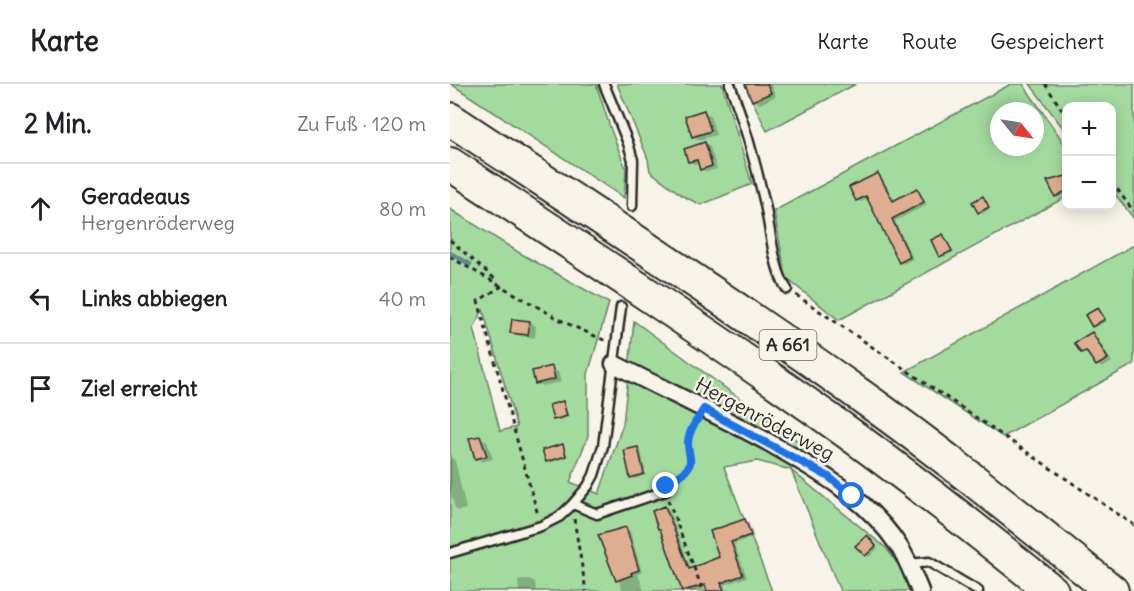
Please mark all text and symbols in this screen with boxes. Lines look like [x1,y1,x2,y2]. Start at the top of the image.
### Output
text: Karte [30,23,99,59]
text: Karte [817,28,869,55]
text: Route [902,28,957,55]
text: Gespeichert [990,28,1104,55]
north arrow [990,102,1044,156]
map controls [1062,102,1116,210]
button: + [1062,102,1116,156]
text: 2 Min. [24,107,92,140]
text: Zu Fuß · 120 m [297,111,426,136]
button: − [1062,156,1116,210]
text: Geradeaus [81,182,190,210]
icon: ahead [24,192,57,225]
text: 80 m [379,196,426,221]
text: Hergenröderweg [81,210,235,235]
icon: left [24,282,57,315]
text: Links abbiegen [81,284,228,312]
text: 40 m [379,286,426,311]
road number: A 661 [760,330,816,360]
street label: Hergenröderweg [691,371,839,466]
icon: arrive [24,372,57,405]
text: Ziel erreicht [81,374,198,402]
route end [652,472,678,498]
route start [838,482,864,508]

